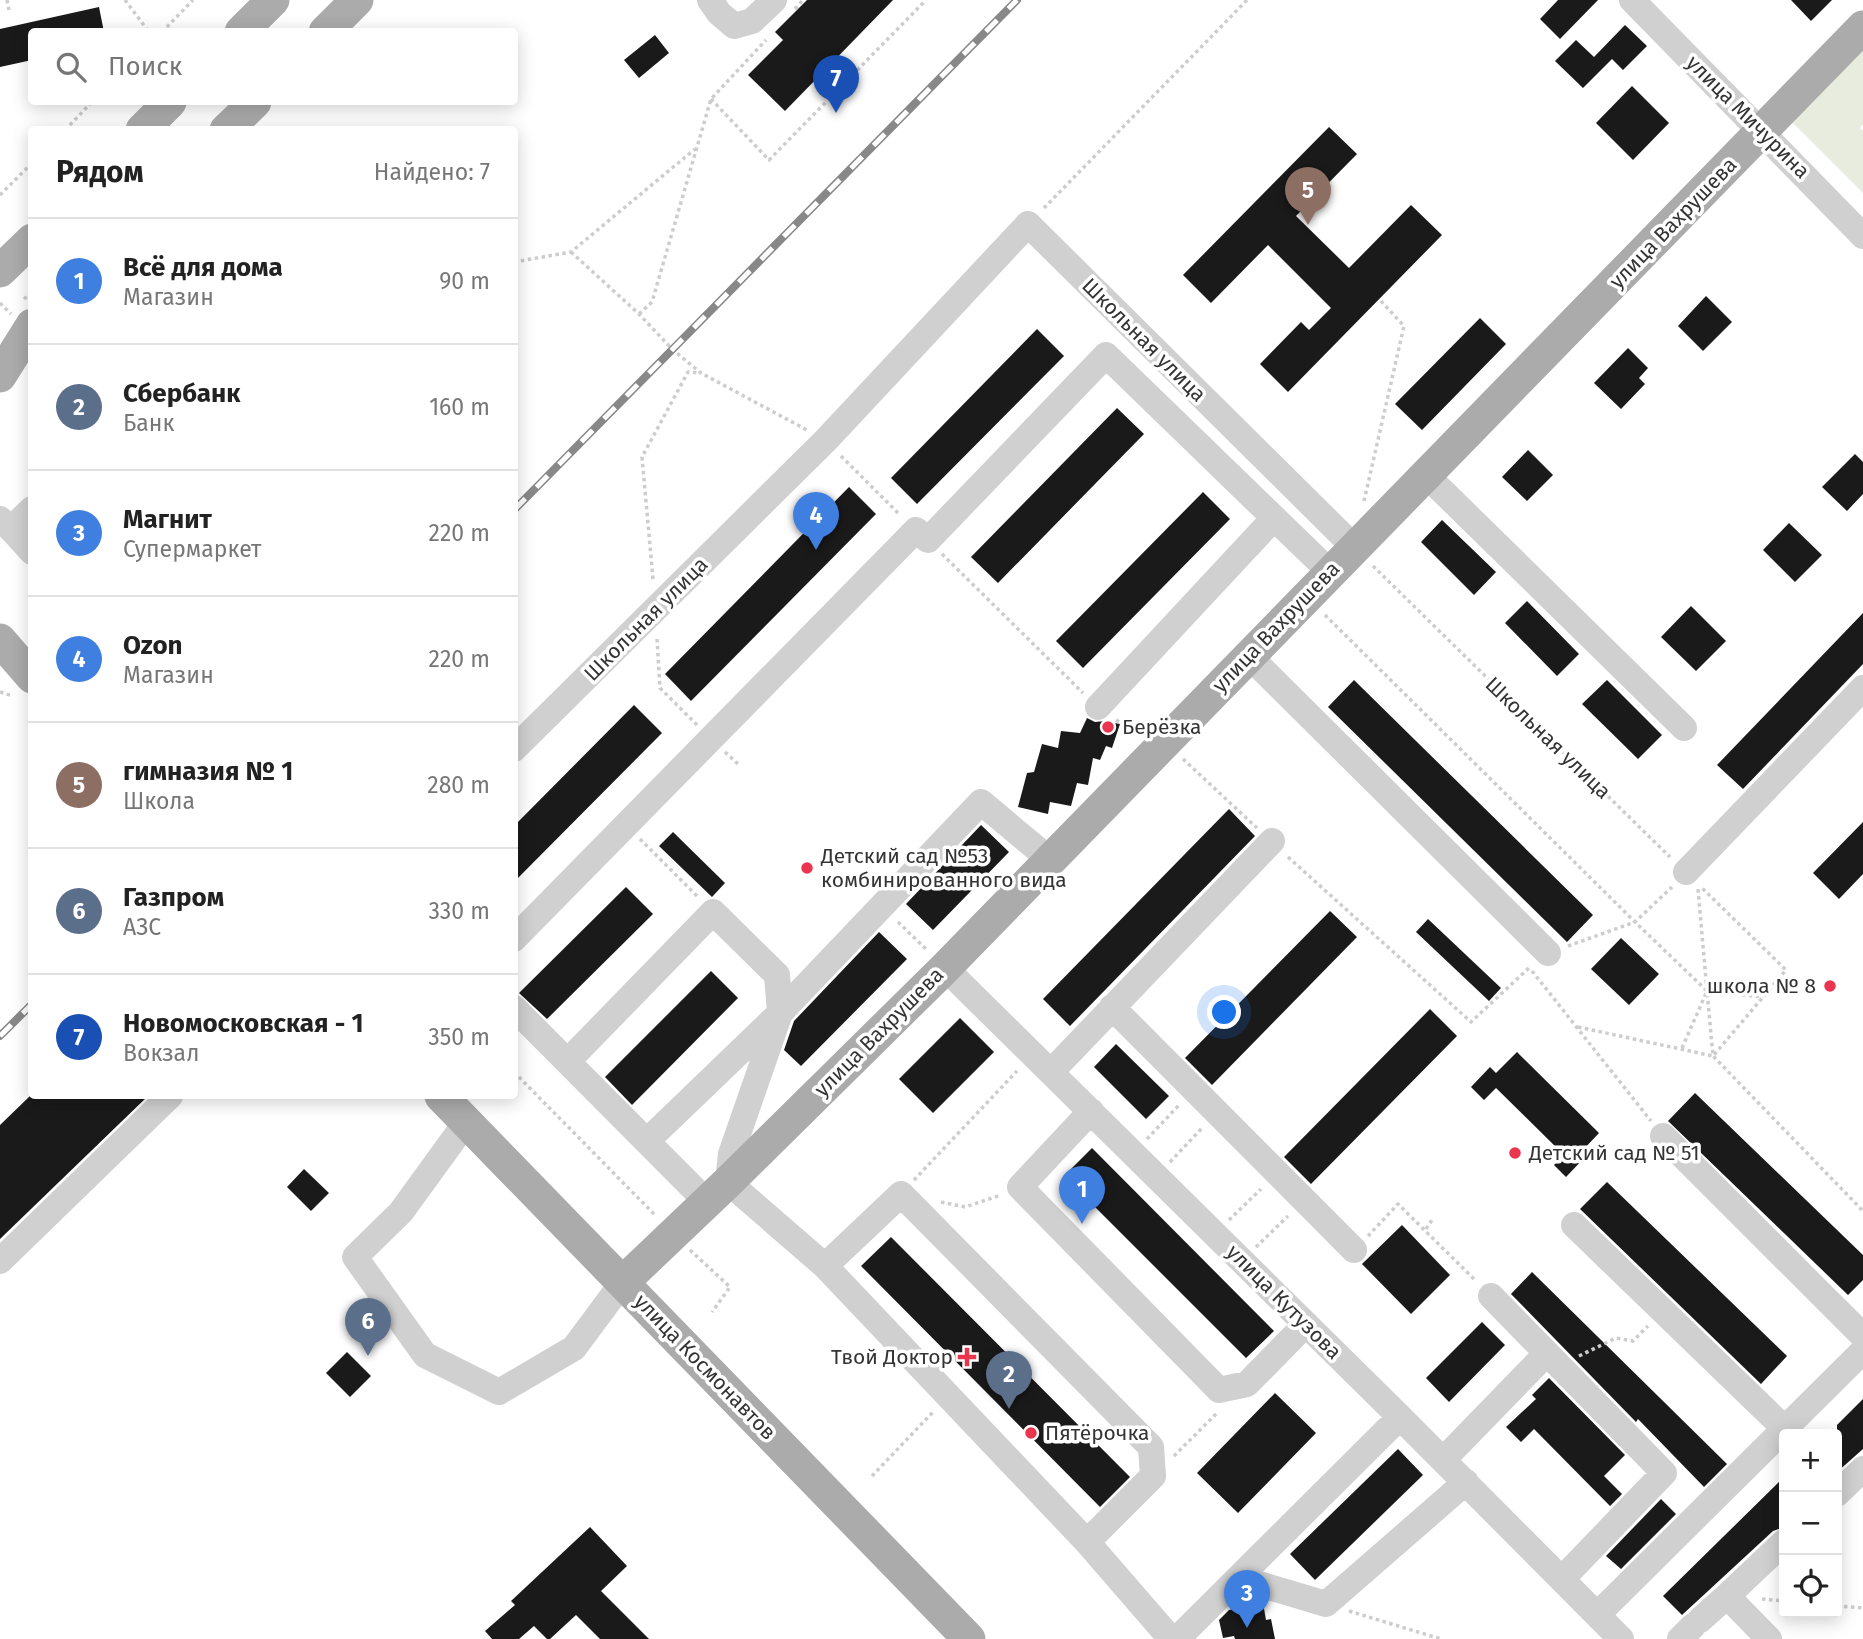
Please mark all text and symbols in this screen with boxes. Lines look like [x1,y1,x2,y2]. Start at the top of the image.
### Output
search box [28,28,518,105]
icon: search [52,48,90,86]
street label: улица Мичурина [1681,50,1815,184]
text: Поиск [108,51,182,82]
pin: 7 [813,55,859,113]
street label: улица Вахрушева [1604,152,1742,294]
text: Рядом [56,154,144,190]
text: Найдено: 7 [374,158,490,186]
pin: 5 [1285,167,1331,225]
text: Всё для дома [123,252,283,283]
text: 1 [74,267,84,295]
text: 90 m [439,267,490,295]
street label: Школьная улица [1077,273,1211,407]
text: Магазин [123,283,214,311]
text: Сбербанк [123,378,241,409]
text: 2 [73,393,85,421]
text: 160 m [429,393,490,421]
text: Банк [123,409,174,437]
pin: 4 [793,492,839,550]
text: Магнит [123,504,212,535]
text: 3 [73,519,85,547]
text: 220 m [429,519,490,547]
text: Супермаркет [123,535,261,563]
street label: Школьная улица [579,552,713,686]
street label: улица Вахрушева [1207,556,1345,698]
text: Ozon [123,630,183,661]
text: 4 [73,645,86,673]
text: 220 m [429,645,490,673]
text: Магазин [123,661,214,689]
street label: Школьная улица [1480,671,1616,805]
place label: Берёзка [1122,714,1202,740]
marker: Берёзка [1100,719,1116,735]
text: гимназия № 1 [123,756,293,787]
text: 5 [73,771,85,799]
text: 280 m [427,771,490,799]
text: Школа [123,787,195,815]
place label: Детский сад №53 комбинированного вида [820,843,1067,893]
marker: Детский сад №53 комбинированного вида [799,860,815,876]
text: Газпром [123,882,224,913]
text: 6 [73,897,85,925]
text: 330 m [428,897,490,925]
text: АЗС [123,913,161,941]
street label: улица Вахрушева [809,962,949,1102]
place label: школа № 8 [1707,973,1816,999]
marker: школа № 8 [1822,978,1838,994]
your location [1207,995,1241,1029]
text: Новомосковская - 1 [123,1008,363,1039]
text: 7 [74,1023,84,1051]
text: 350 m [428,1023,490,1051]
text: Вокзал [123,1039,199,1067]
place label: Детский сад № 51 [1528,1140,1700,1166]
marker: Детский сад № 51 [1507,1145,1523,1161]
pin: 1 [1059,1166,1105,1224]
street label: улица Кутузова [1221,1239,1347,1365]
street label: улица Космонавтов [629,1288,781,1446]
pin: 6 [345,1298,391,1356]
place label: Твой Доктор [831,1344,953,1370]
marker: Твой Доктор [959,1349,975,1365]
pin: 2 [986,1351,1032,1409]
place label: Пятёрочка [1045,1420,1149,1446]
marker: Пятёрочка [1023,1425,1039,1441]
map controls [1779,1429,1842,1618]
button: + [1779,1429,1842,1492]
button: − [1779,1492,1842,1555]
button: locate [1779,1555,1842,1618]
pin: 3 [1224,1570,1270,1628]

